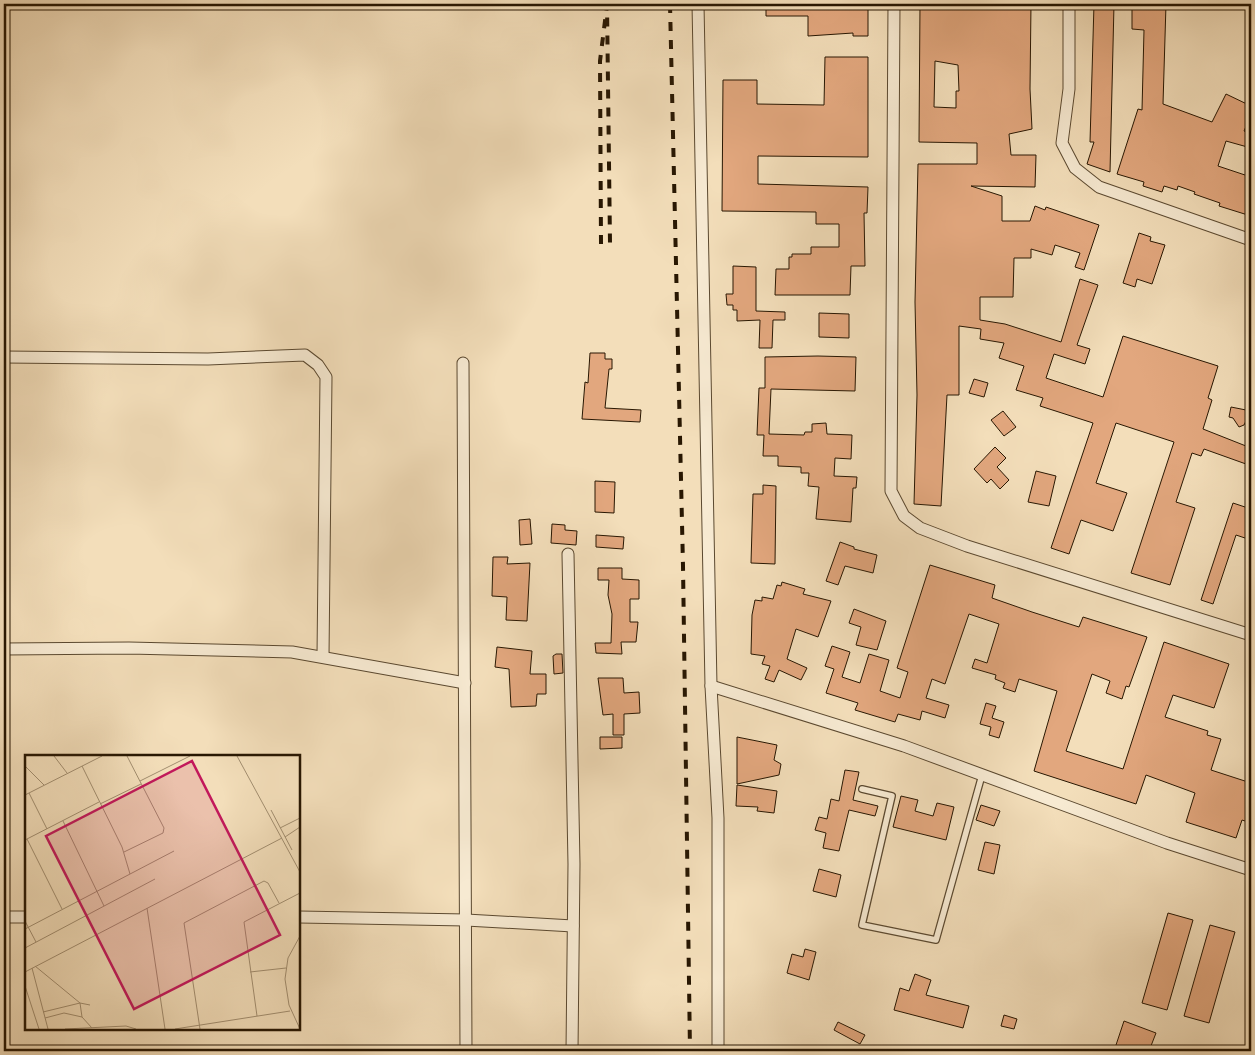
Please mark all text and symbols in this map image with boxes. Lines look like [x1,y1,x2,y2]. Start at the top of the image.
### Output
inset map [25,755,300,1030]

